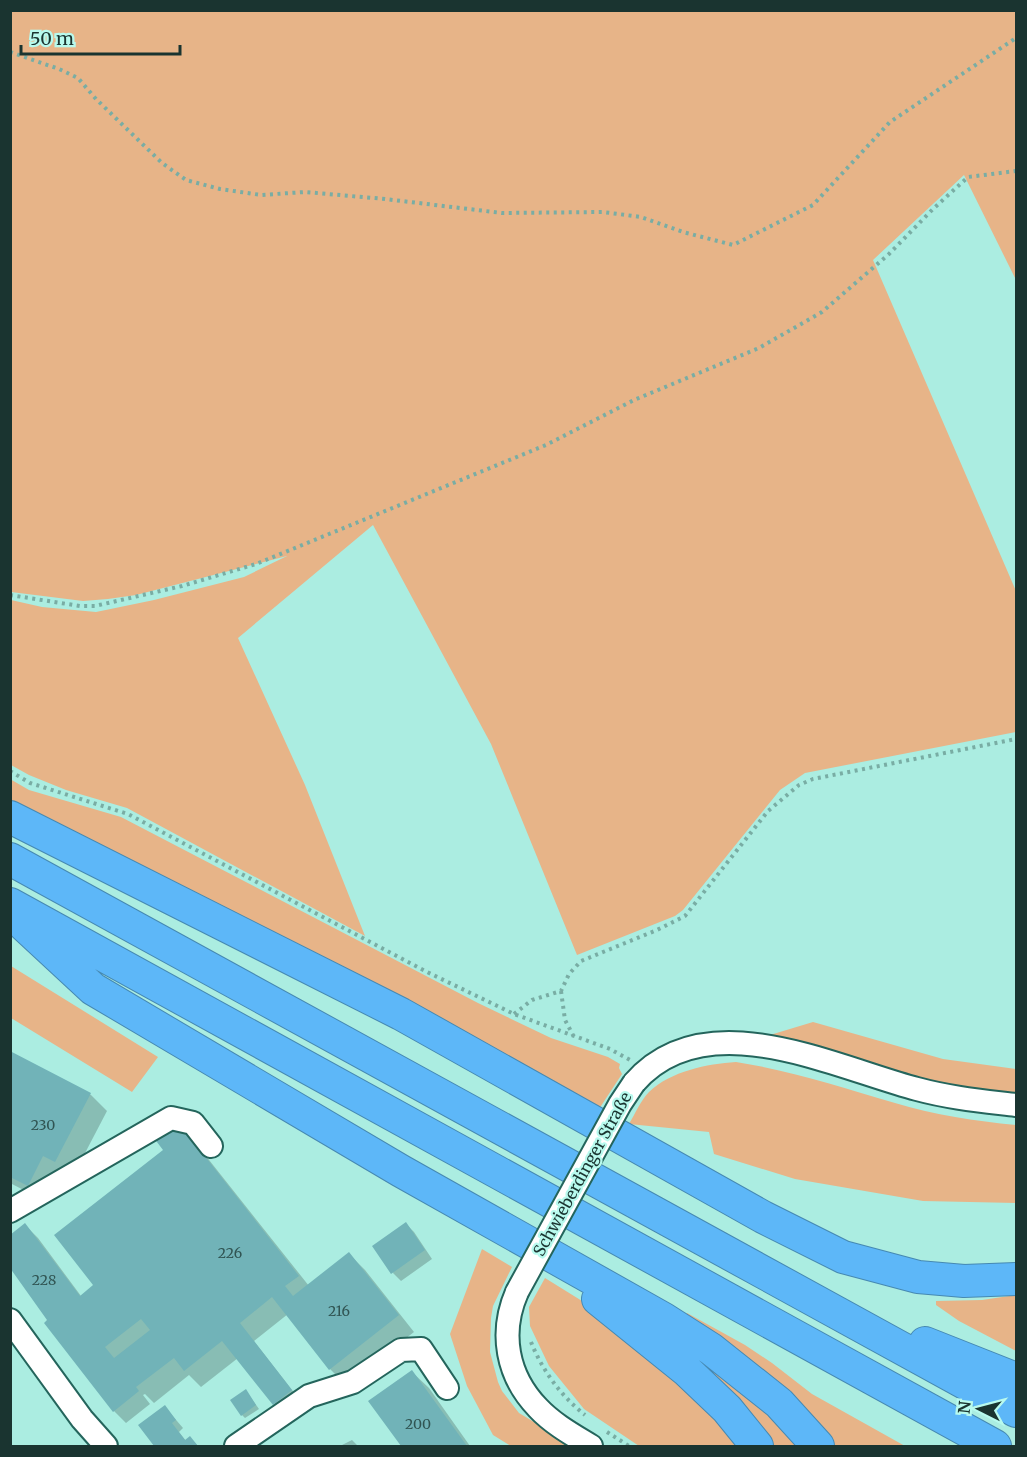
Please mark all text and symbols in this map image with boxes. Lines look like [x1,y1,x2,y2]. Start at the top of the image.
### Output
scale bar [21,18,180,56]
text: 50 m [30,27,74,50]
street label: Schwieberdinger Straße [529,1088,635,1260]
house number: 230 [31,1116,55,1134]
house number: 226 [218,1244,242,1262]
house number: 228 [32,1271,56,1289]
house number: 216 [328,1302,350,1320]
north arrow [949,1379,1009,1439]
text: N [953,1400,975,1415]
house number: 200 [405,1415,431,1433]

